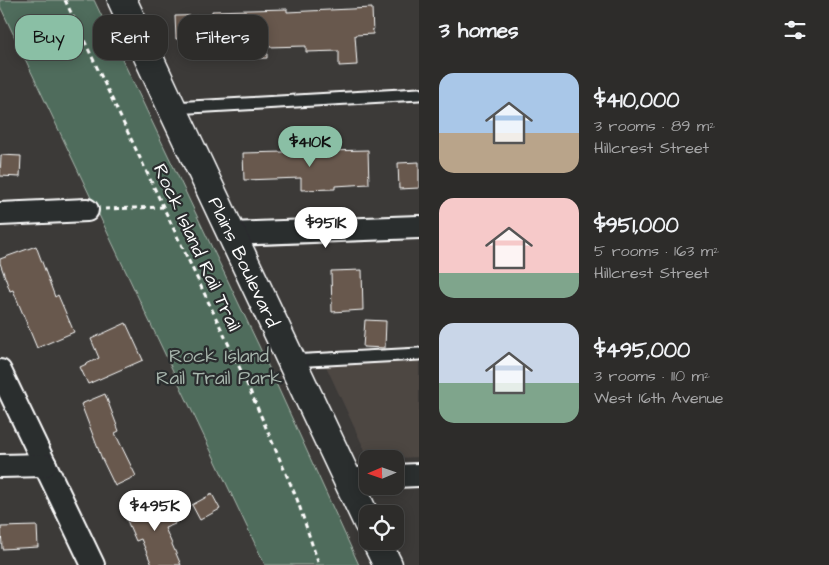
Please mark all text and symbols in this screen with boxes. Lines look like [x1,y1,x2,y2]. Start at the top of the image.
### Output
chip: Buy [15,15,83,60]
chip: Rent [93,15,168,60]
chip: Filters [178,15,268,60]
text: 3 homes [439,16,519,45]
icon: filters [781,16,809,44]
text: $410,000 [594,86,679,115]
icon: home [479,93,539,153]
text: 3 rooms · 89 m² [594,115,715,137]
pin: $410K [275,126,345,168]
text: $410K [289,131,331,153]
text: Hillcrest Street [594,137,709,159]
street label: Rock Island Rail Trail [146,159,247,336]
street label: Plains Boulevard [201,193,286,332]
pin: $951K [291,206,361,249]
text: $951,000 [594,211,679,240]
text: $951K [305,212,347,234]
icon: home [479,218,539,278]
text: 5 rooms · 163 m² [594,240,719,262]
text: Hillcrest Street [594,262,709,284]
text: $495,000 [594,336,690,365]
park label: Rock Island Rail Trail Park [156,343,282,392]
icon: home [479,343,539,403]
text: 3 rooms · 110 m² [594,365,710,387]
text: West 16th Avenue [594,387,723,409]
north arrow [359,450,404,495]
map controls [359,450,404,550]
pin: $495K [120,490,190,532]
text: $495K [130,495,180,517]
button: locate [359,505,404,550]

